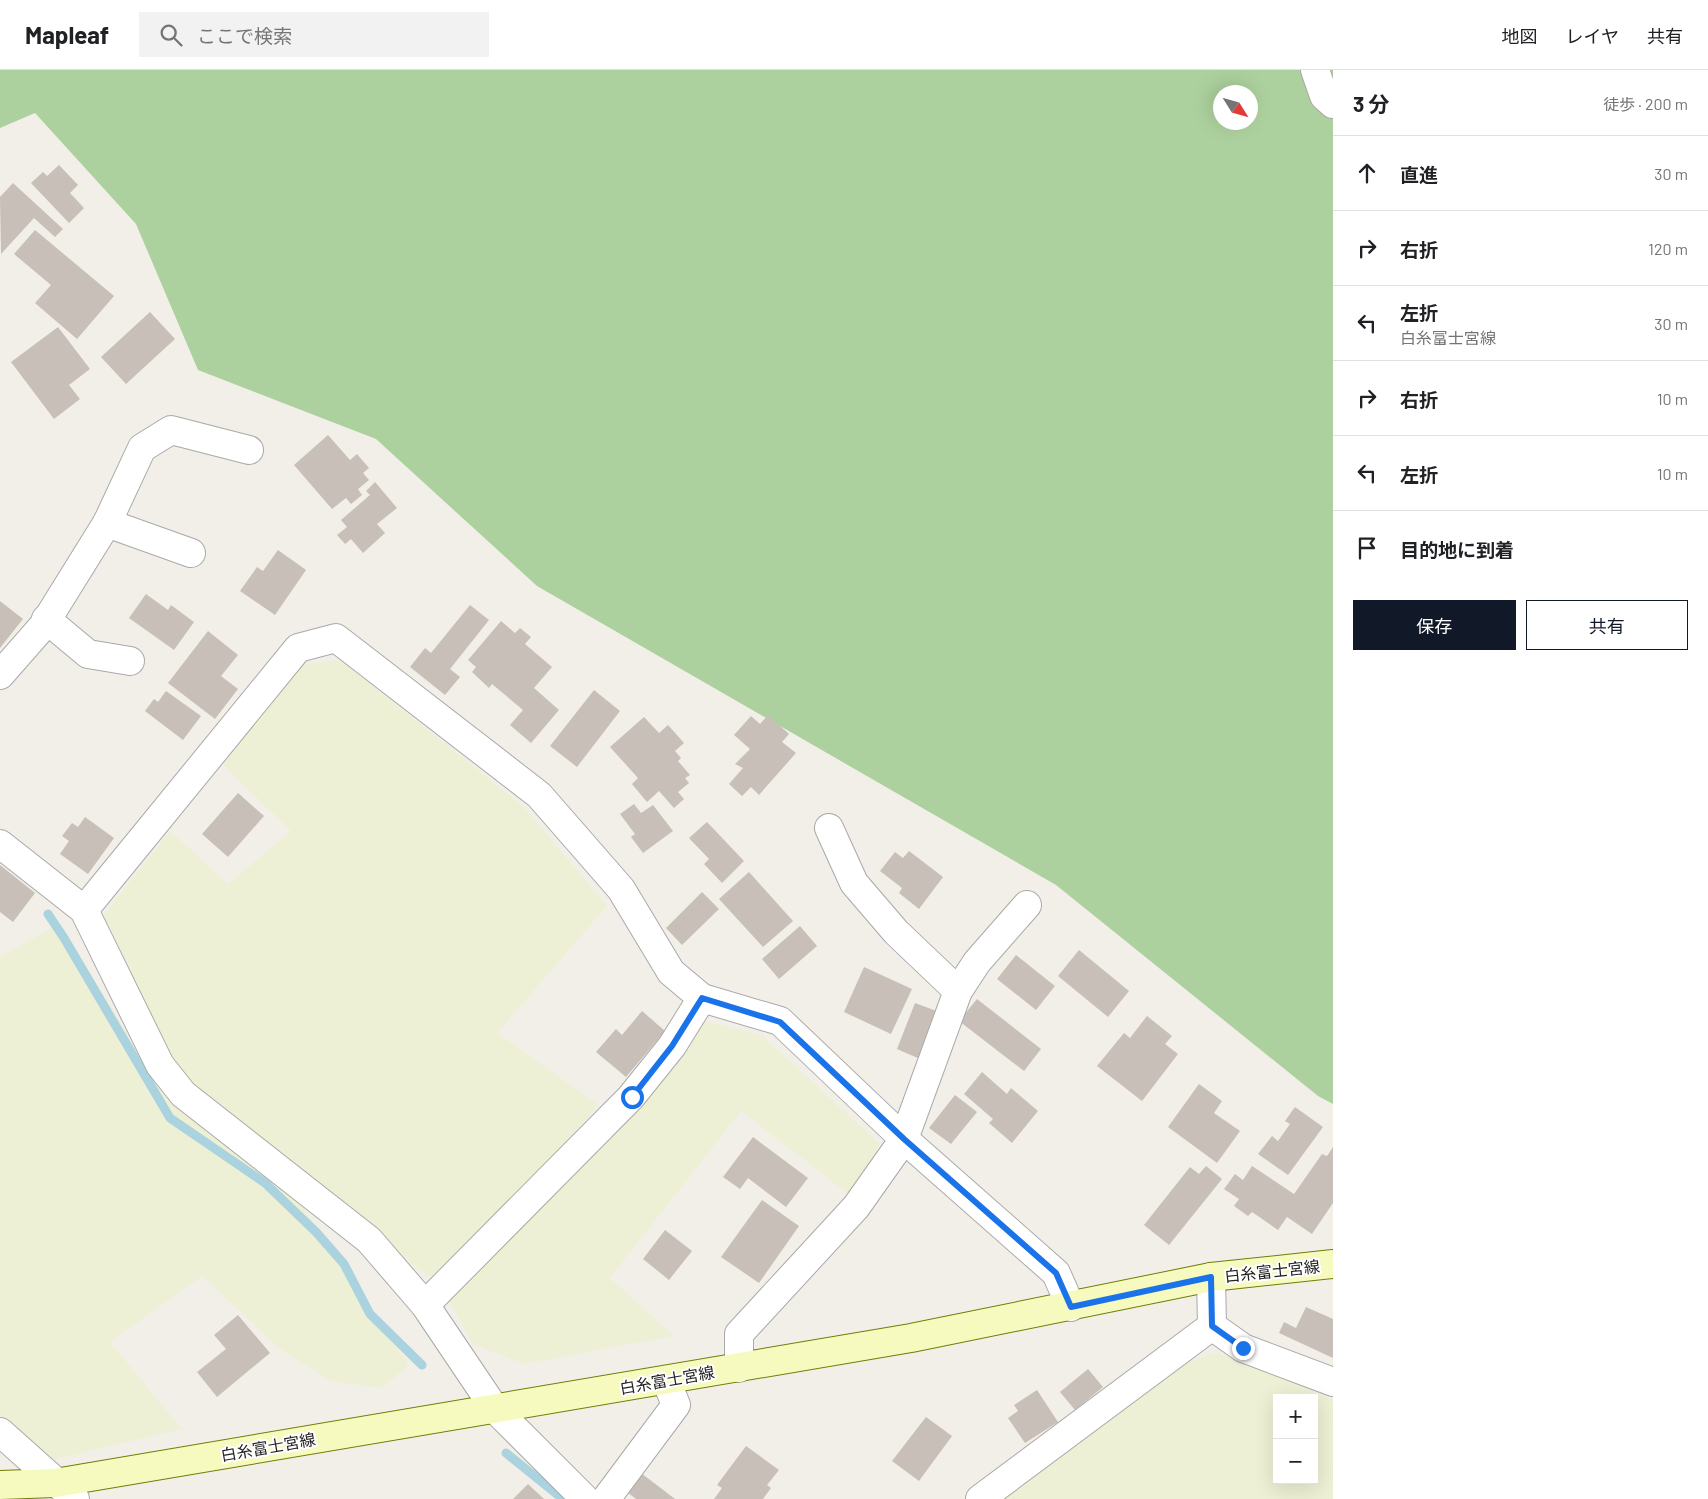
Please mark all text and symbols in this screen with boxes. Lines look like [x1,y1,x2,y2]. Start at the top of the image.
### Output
search box [139,12,489,57]
text: Mapleaf [25,20,109,49]
icon: search [157,21,185,49]
text: ここで検索 [197,24,292,47]
text: 地図 [1502,25,1538,47]
text: レイヤ [1566,25,1619,47]
text: 共有 [1647,25,1683,47]
north arrow [1213,85,1258,130]
text: 3 分 [1353,91,1390,116]
text: 徒歩 · 200 m [1603,94,1688,113]
icon: ahead [1353,159,1381,187]
text: 直進 [1400,163,1438,186]
text: 30 m [1654,164,1688,183]
icon: right [1353,234,1381,262]
text: 右折 [1400,238,1438,261]
text: 120 m [1648,239,1688,258]
text: 左折 [1400,301,1438,324]
icon: left [1353,309,1381,337]
text: 30 m [1654,314,1688,333]
text: 白糸富士宮線 [1400,328,1496,347]
icon: right [1353,384,1381,412]
text: 右折 [1400,388,1438,411]
text: 10 m [1657,389,1688,408]
icon: left [1353,459,1381,487]
text: 左折 [1400,463,1438,486]
text: 10 m [1657,464,1688,483]
icon: arrive [1353,534,1381,562]
text: 目的地に到着 [1400,538,1514,561]
button: 保存 [1353,600,1516,650]
button: 共有 [1526,600,1688,650]
route start [621,1086,644,1109]
street label: 白糸富士宮線 [1223,1256,1321,1285]
route end [1232,1337,1255,1360]
street label: 白糸富士宮線 [618,1362,716,1397]
map controls [1273,1394,1318,1484]
button: + [1273,1394,1318,1439]
street label: 白糸富士宮線 [219,1429,317,1464]
button: − [1273,1439,1318,1484]

